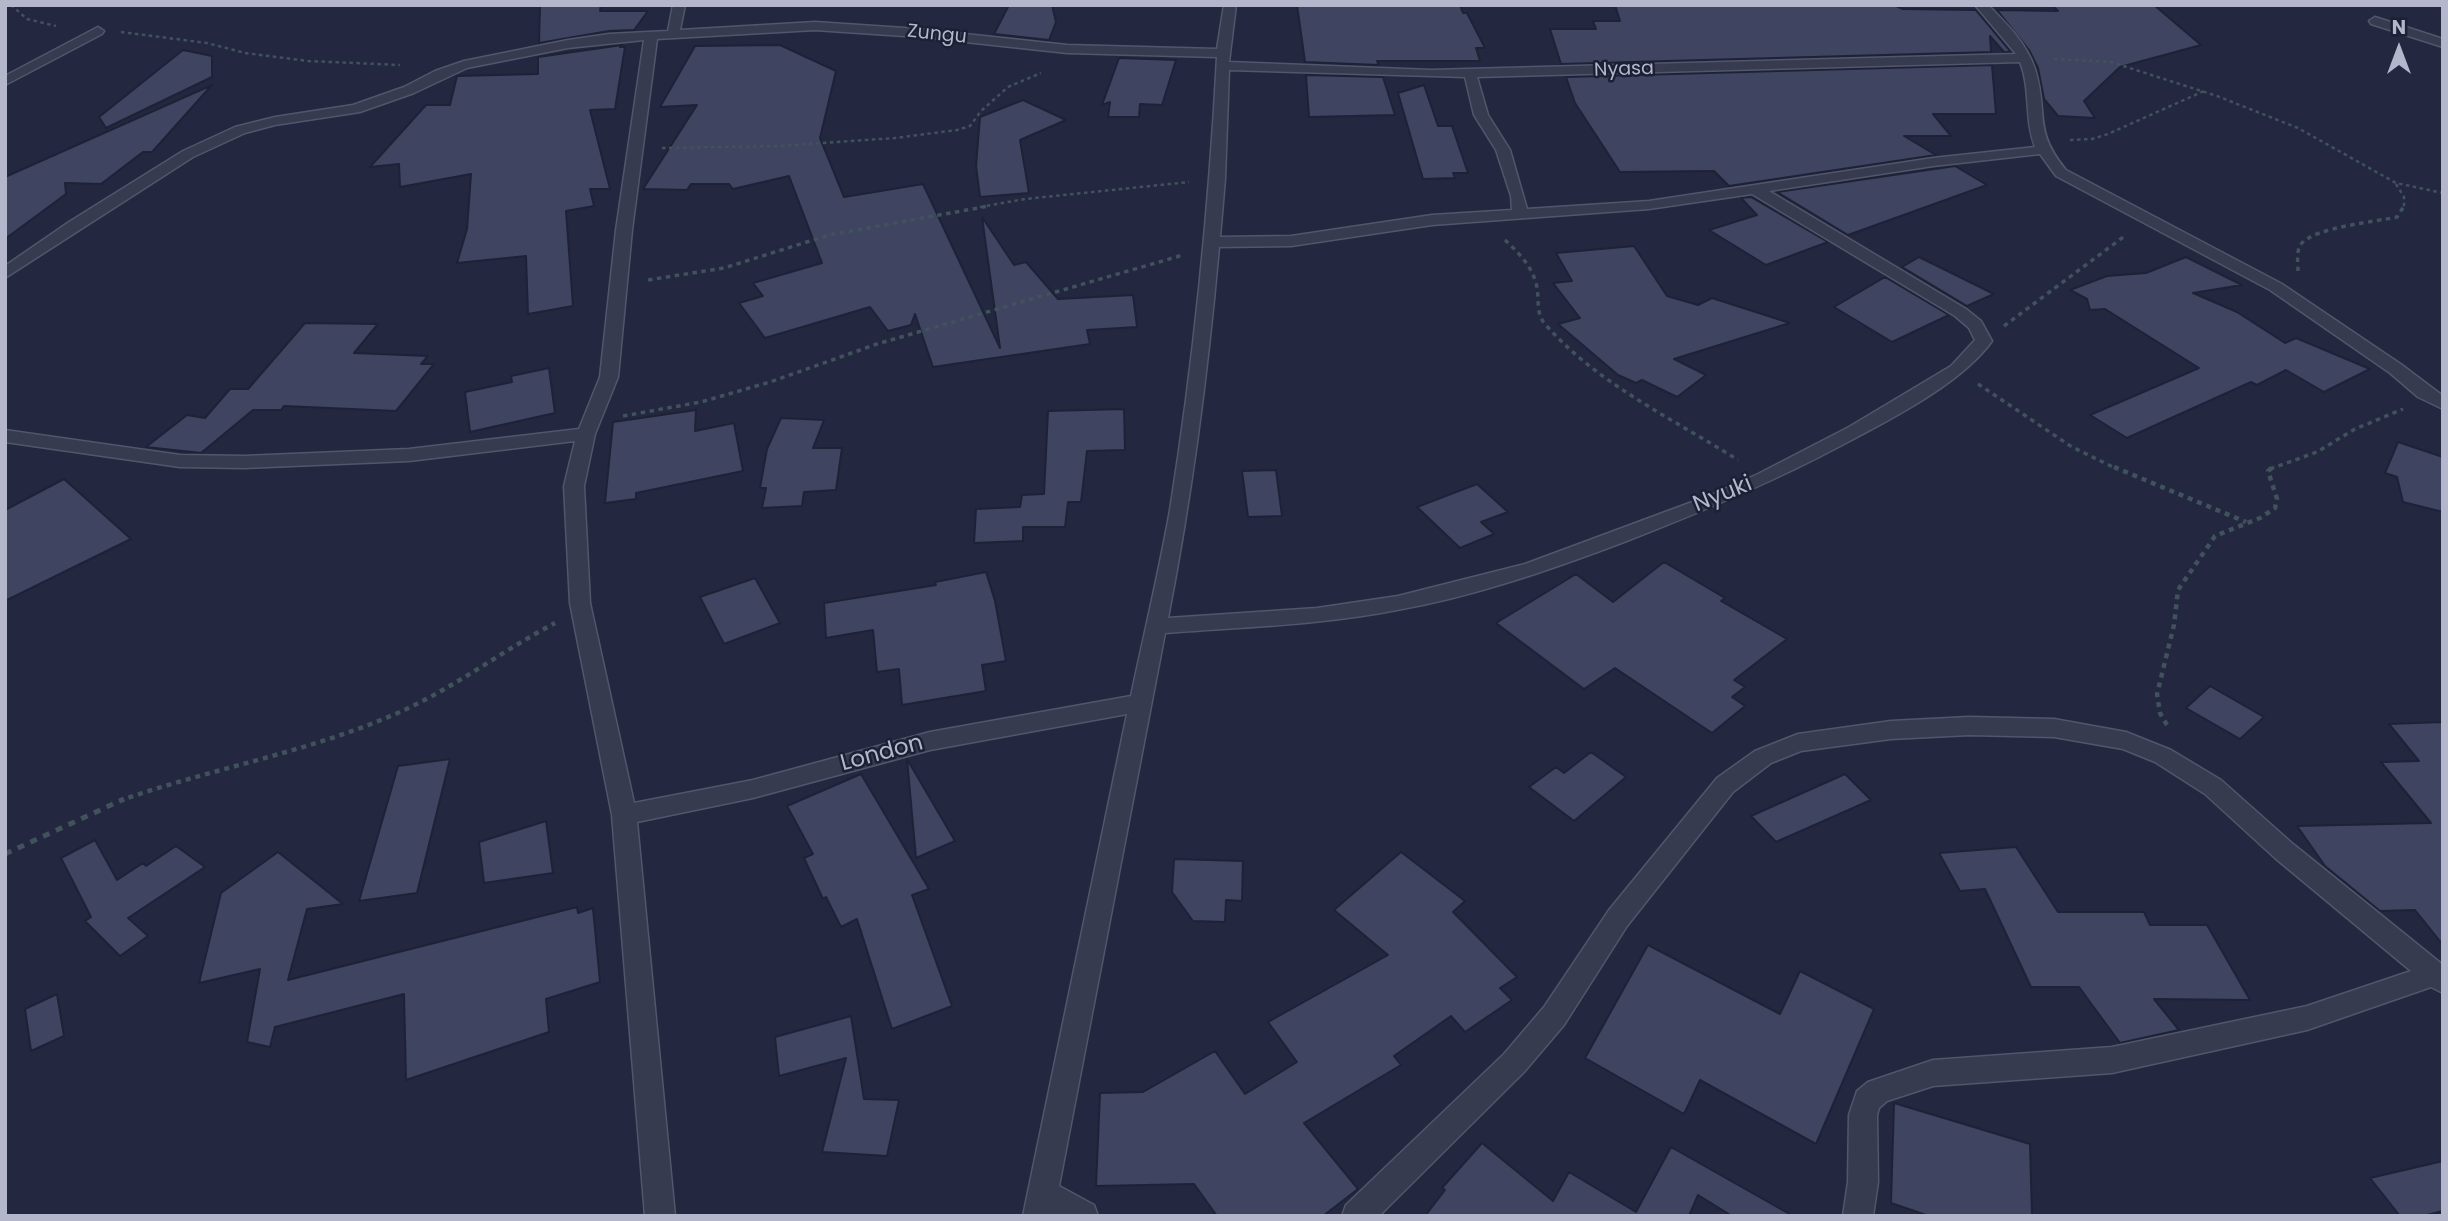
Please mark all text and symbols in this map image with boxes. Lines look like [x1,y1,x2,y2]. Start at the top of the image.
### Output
north arrow [2364,14,2434,84]
text: N [2392,14,2406,41]
street label: Zungu [906,21,968,49]
street label: Nyasa [1594,58,1654,82]
street label: Nyuki [1689,471,1757,519]
street label: London [838,730,926,778]

